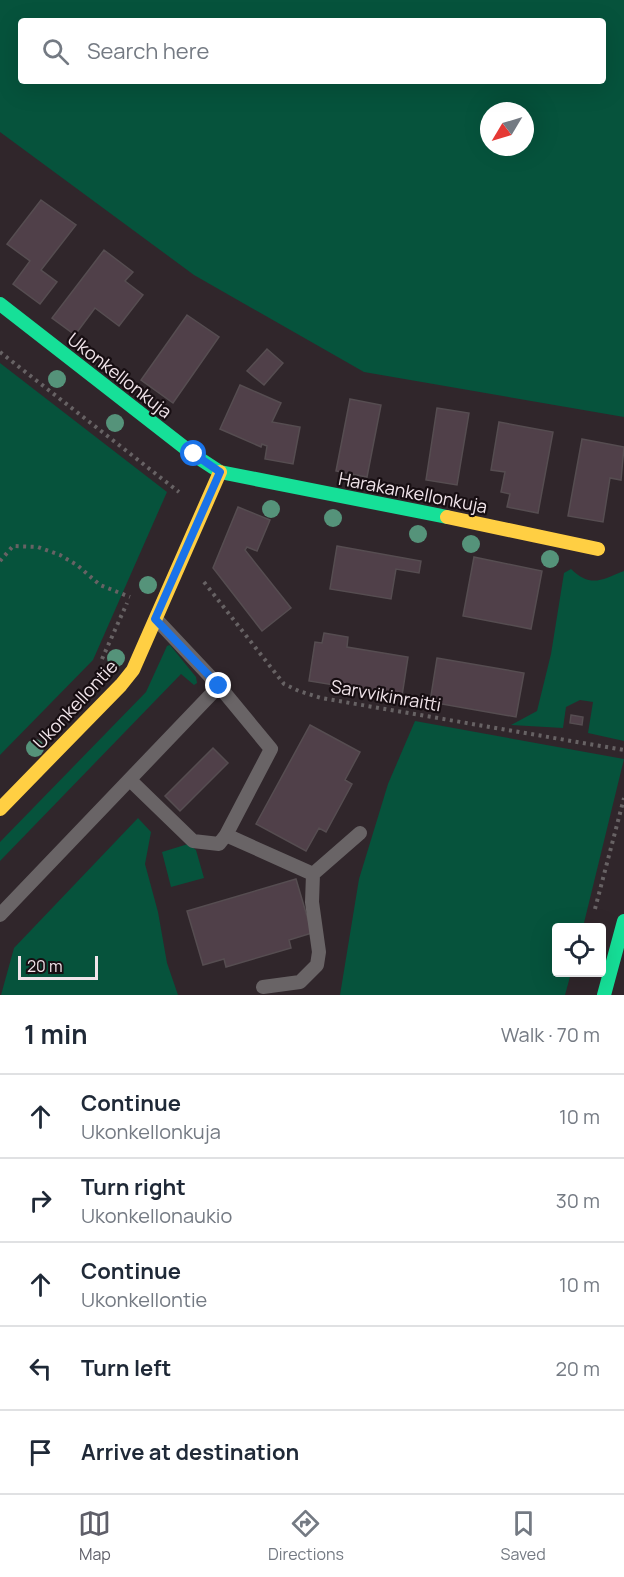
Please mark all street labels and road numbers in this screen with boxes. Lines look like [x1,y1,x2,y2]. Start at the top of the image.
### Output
street label: Ukonkellonkuja [63,327,177,423]
street label: Harakankellonkuja [336,466,490,518]
street label: Ukonkellontie [27,654,123,754]
street label: Sarvvikinraitti [329,673,443,717]

